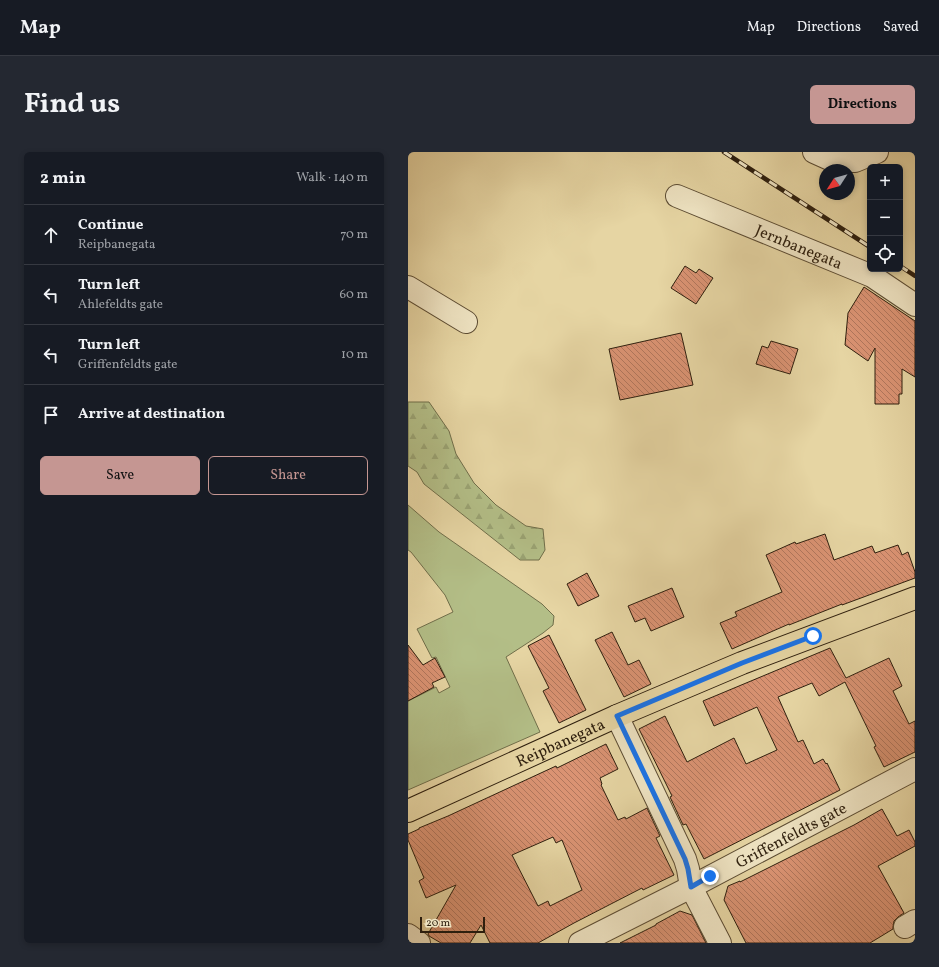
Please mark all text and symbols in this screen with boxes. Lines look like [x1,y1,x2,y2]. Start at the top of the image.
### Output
text: Map [20,15,61,41]
text: Map [747,18,775,37]
text: Directions [797,18,861,37]
text: Saved [883,18,919,37]
text: Find us [24,85,120,124]
button: Directions [810,85,915,124]
north arrow [819,164,855,200]
map controls [867,164,903,272]
button: + [867,164,903,200]
text: 2 min [40,167,86,190]
text: Walk · 140 m [296,169,368,187]
button: − [867,200,903,236]
text: Continue [78,215,143,236]
street label: Jernbanegata [751,220,845,276]
icon: ahead [40,224,62,246]
text: 70 m [340,226,368,244]
text: Reipbanegata [78,236,156,254]
button: locate [867,236,903,272]
text: Turn left [78,275,140,296]
icon: left [40,284,62,306]
text: 60 m [340,286,368,304]
text: Ahlefeldts gate [78,296,163,314]
text: Turn left [78,335,140,356]
icon: left [40,344,62,366]
text: 10 m [341,346,368,364]
text: Griffenfeldts gate [78,356,178,374]
icon: arrive [40,404,62,426]
text: Arrive at destination [78,404,225,425]
button: Save [40,456,200,495]
button: Share [208,456,368,495]
route start [804,627,822,645]
street label: Reipbanegata [513,714,609,773]
street label: Griffenfeldts gate [732,798,851,875]
route end [701,867,719,885]
scale bar [420,915,485,934]
text: 20 m [426,916,450,931]

